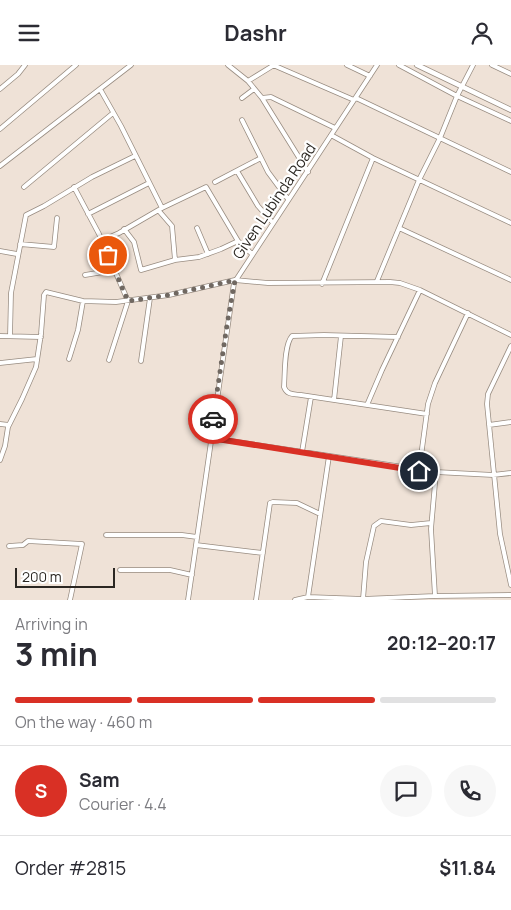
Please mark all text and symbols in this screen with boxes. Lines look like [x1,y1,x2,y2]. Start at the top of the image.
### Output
text: Dashr [224,18,287,48]
icon: menu [15,19,43,47]
icon: person [468,19,496,47]
street label: Given Lubinda Road [227,139,321,263]
pin [87,234,129,276]
icon: bag [94,241,122,269]
courier [188,394,238,444]
icon: car [199,405,227,433]
pin [398,450,440,492]
icon: home [405,457,433,485]
scale bar [15,565,115,588]
text: 200 m [22,567,62,586]
text: Arriving in [15,613,88,635]
text: 20:12–20:17 [387,630,496,656]
text: 3 min [15,632,98,676]
text: On the way · 460 m [15,711,152,733]
button: chat [380,765,432,817]
button: phone [444,765,496,817]
text: Sam [79,767,120,793]
text: S [35,778,47,804]
text: Courier · 4.4 [79,793,167,815]
text: Order #2815 [15,855,126,881]
text: $11.84 [439,855,496,881]

